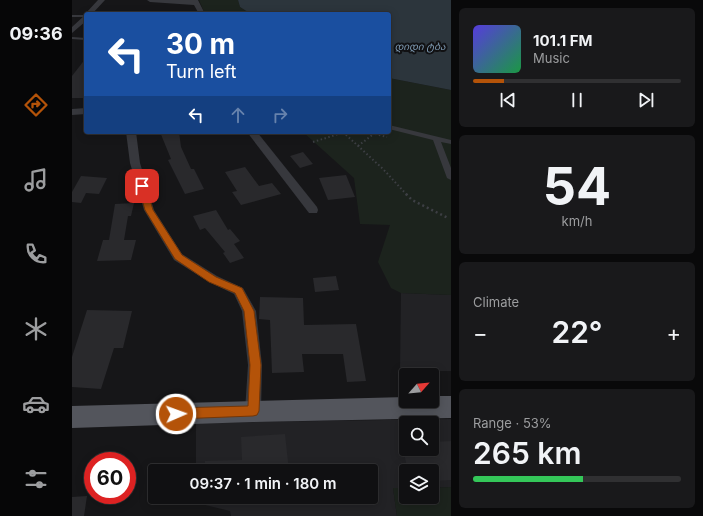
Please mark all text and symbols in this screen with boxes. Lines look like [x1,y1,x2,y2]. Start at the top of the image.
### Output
text: 09:36 [9,23,63,44]
text: 30 m [166,27,235,61]
icon: left [100,28,152,80]
text: 101.1 FM [533,31,593,50]
water label: დიდი ტბა [394,40,446,53]
text: Music [533,50,570,66]
text: Turn left [166,61,236,82]
icon: previous [497,89,519,111]
icon: pause [566,89,588,111]
icon: next [635,89,657,111]
icon: directions [22,91,50,119]
icon: left [185,104,207,126]
icon: ahead [227,104,249,126]
icon: right [269,104,291,126]
text: 54 [543,155,611,218]
icon: music [22,166,50,194]
pin [125,169,159,203]
icon: arrive [131,175,153,197]
text: km/h [562,213,592,229]
icon: phone [22,240,50,268]
text: Climate [473,294,519,310]
text: 22° [551,314,603,350]
icon: climate [22,315,50,343]
text: − [473,320,488,346]
text: + [666,320,681,346]
north arrow [399,368,439,408]
map controls [399,368,439,504]
icon: car [22,390,50,418]
position arrow [155,393,197,435]
text: Range · 53% [473,415,552,431]
button: search [399,416,439,456]
text: 265 km [473,435,581,471]
speed limit sign: 60 [84,452,136,504]
button: layers [399,464,439,504]
icon: filters [22,465,50,493]
text: 09:37 · 1 min · 180 m [190,474,337,493]

